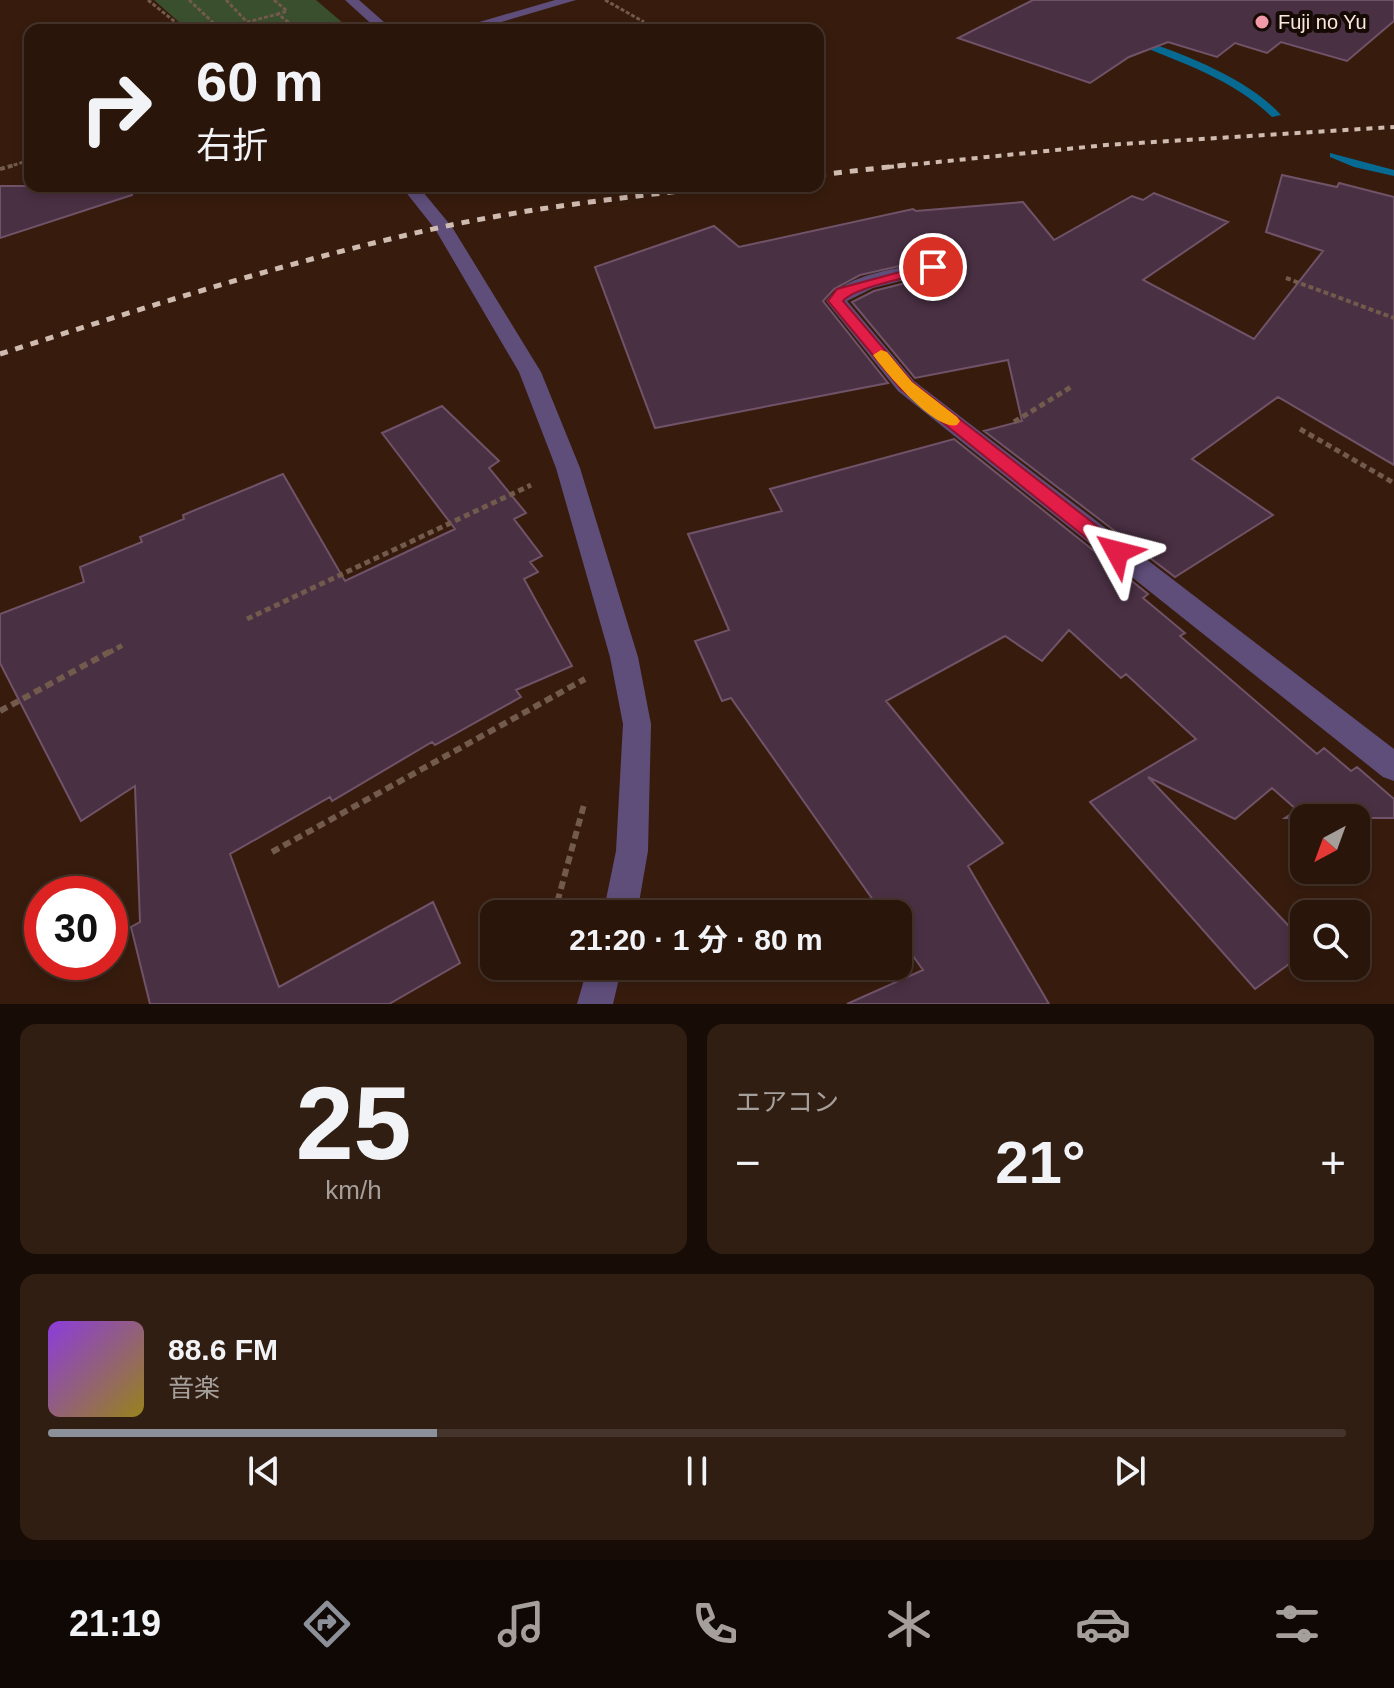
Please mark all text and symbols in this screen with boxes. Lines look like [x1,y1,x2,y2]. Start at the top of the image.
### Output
place label: Fuji no Yu [1278,11,1367,33]
marker: Fuji no Yu [1253,13,1271,31]
text: 60 m [196,50,324,113]
icon: right [64,56,168,160]
text: 右折 [196,125,268,166]
pin [899,233,967,301]
icon: arrive [911,245,955,289]
position arrow [1075,510,1159,594]
north arrow [1290,804,1370,884]
map controls [1290,804,1370,980]
speed limit sign: 30 [24,876,128,980]
button: search [1290,900,1370,980]
text: 21:20 · 1 分 · 80 m [569,923,823,956]
text: 25 [296,1065,411,1181]
text: エアコン [735,1087,839,1117]
text: 21° [995,1129,1086,1196]
text: − [735,1138,761,1187]
text: + [1320,1138,1346,1187]
text: km/h [325,1175,382,1205]
text: 88.6 FM [168,1333,278,1366]
text: 音楽 [168,1373,220,1403]
icon: previous [242,1449,286,1493]
icon: pause [675,1449,719,1493]
icon: next [1108,1449,1152,1493]
icon: directions [299,1596,355,1652]
icon: music [493,1596,549,1652]
icon: phone [687,1596,743,1652]
icon: climate [881,1596,937,1652]
icon: car [1075,1596,1131,1652]
icon: filters [1269,1596,1325,1652]
text: 21:19 [69,1603,161,1644]

